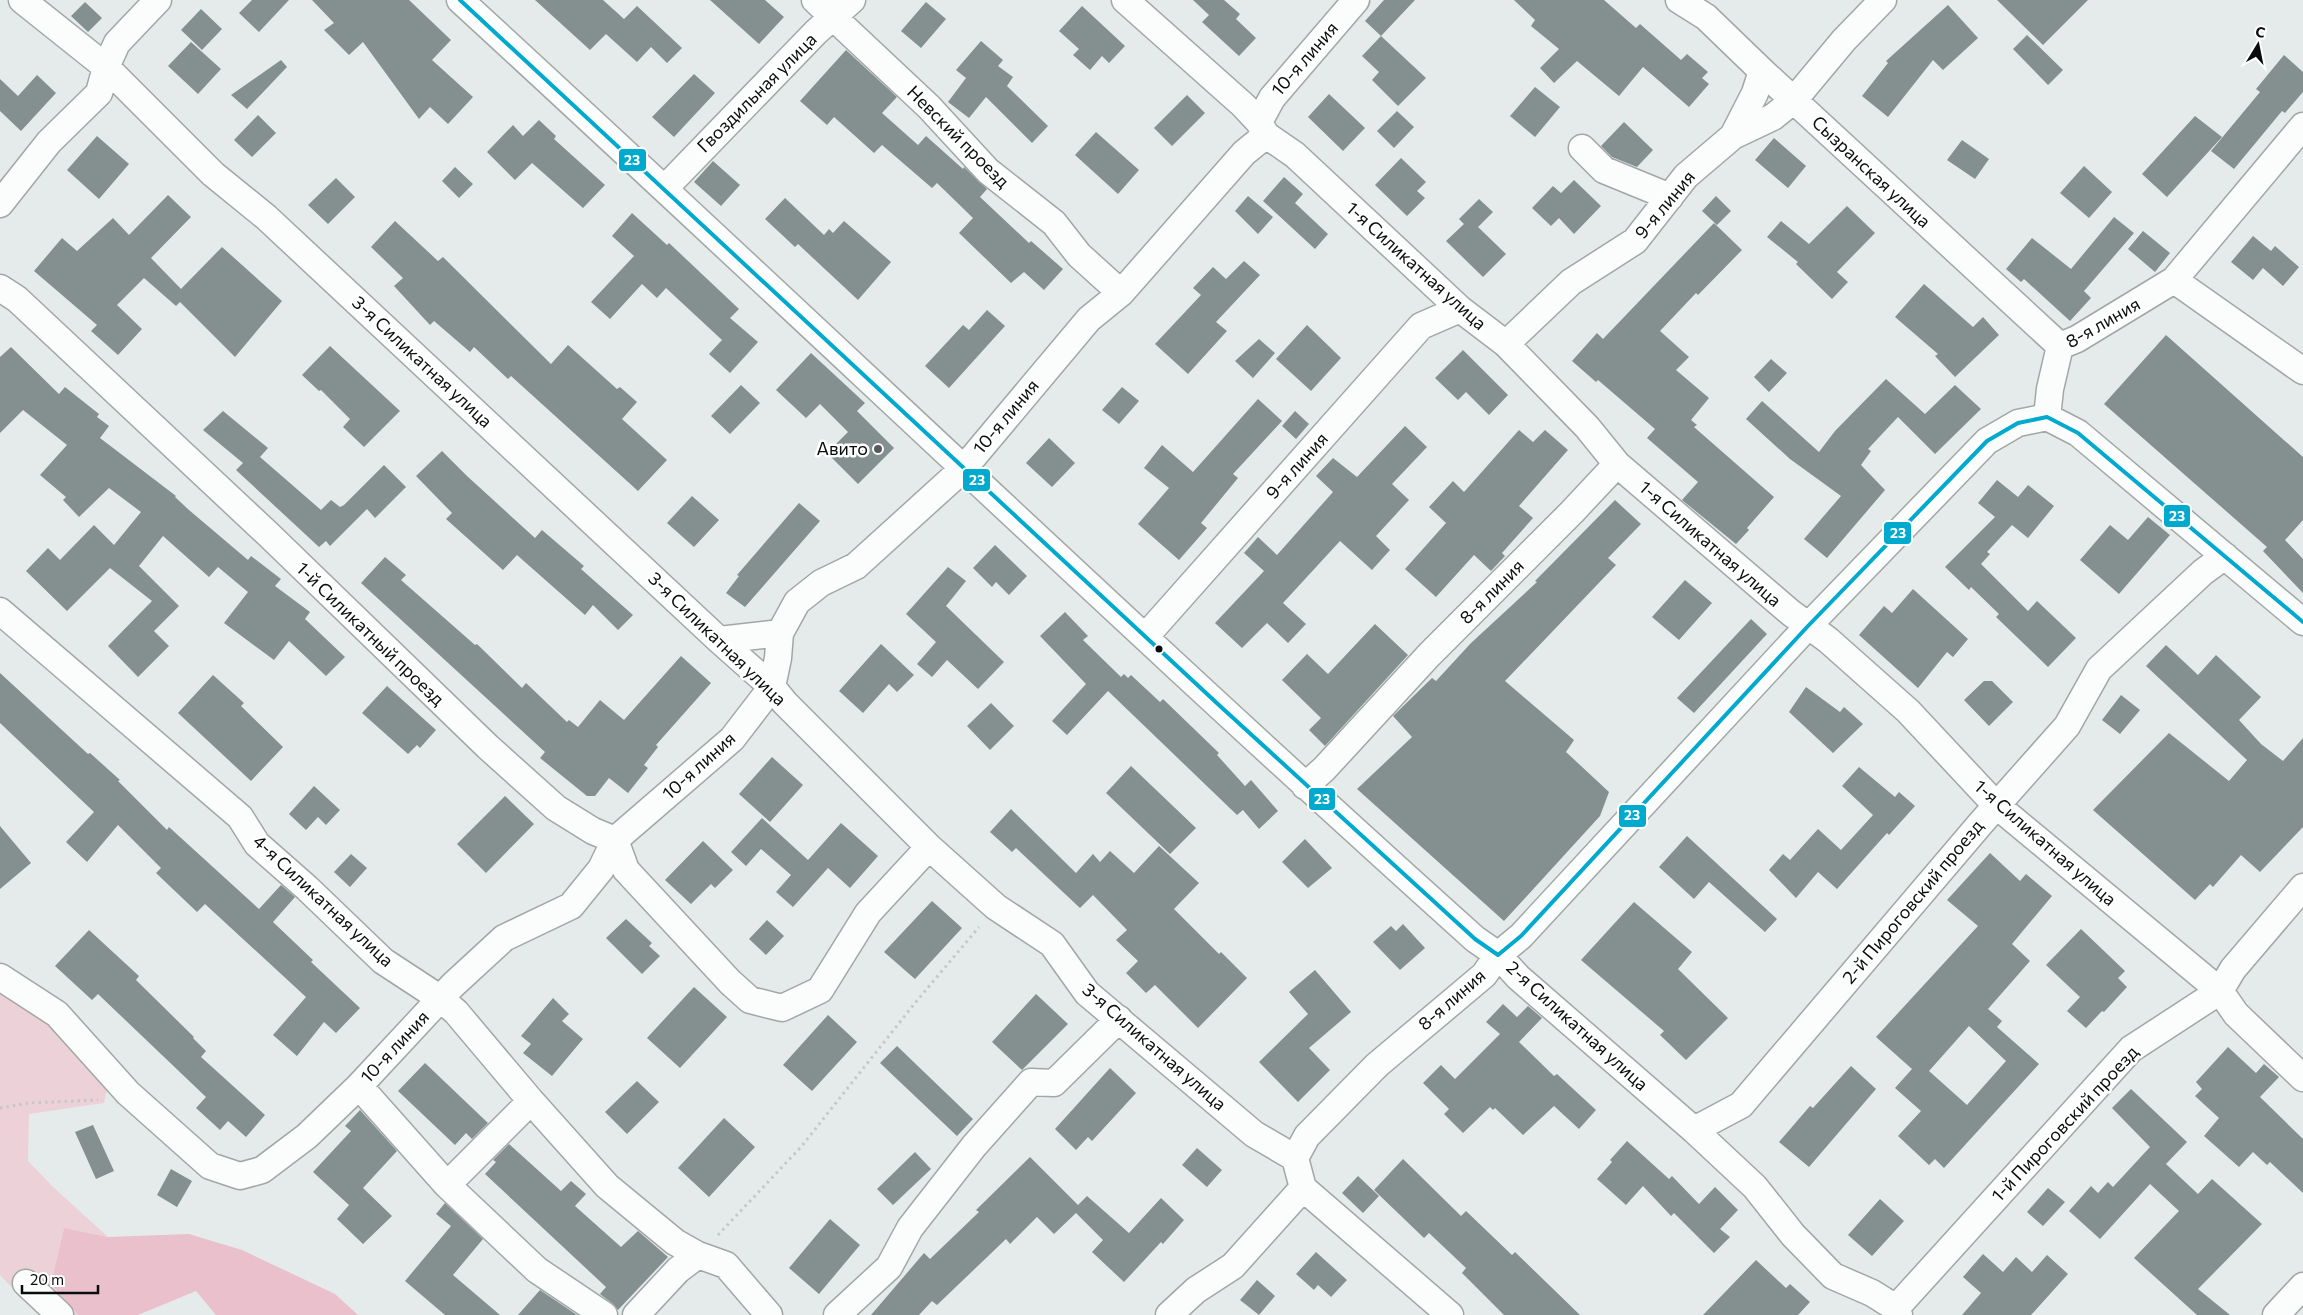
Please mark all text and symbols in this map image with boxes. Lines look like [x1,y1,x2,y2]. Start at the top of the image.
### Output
street label: 10-я линия [1266,17,1342,100]
north arrow [2233,20,2283,70]
text: С [2254,23,2267,41]
street label: Гвоздильная улица [692,28,821,157]
street label: Невский проезд [903,81,1015,192]
street label: Сызранская улица [1808,111,1936,232]
line badge: 23 [618,148,647,172]
text: 23 [624,151,640,168]
street label: 9-я линия [1629,166,1699,243]
street label: 1-я Силикатная улица [1342,197,1491,334]
street label: 3-я Силикатная улица [348,291,497,432]
street label: 8-я линия [2061,292,2144,352]
street label: 10-я линия [968,375,1043,458]
street label: 9-я линия [1261,427,1332,503]
place label: Авито [817,437,868,459]
marker: Авито [872,443,884,455]
line badge: 23 [962,468,991,492]
text: 23 [969,471,985,488]
street label: 1-я Силикатная улица [1635,476,1786,611]
line badge: 23 [2163,504,2191,528]
text: 23 [2169,507,2185,524]
line badge: 23 [1883,521,1912,545]
text: 23 [1890,524,1906,541]
street label: 8-я линия [1454,554,1528,628]
street label: 1-й Силикатный проезд [292,557,450,710]
street label: 3-я Силикатная улица [644,567,791,710]
unlabelled marker [1154,644,1164,654]
street label: 10-я линия [657,727,739,804]
street label: 1-я Силикатная улица [1970,775,2121,910]
line badge: 23 [1308,787,1336,811]
text: 23 [1314,790,1330,807]
line badge: 23 [1618,804,1647,828]
text: 23 [1624,806,1640,823]
street label: 2-й Пироговский проезд [1837,815,1988,988]
street label: 4-я Силикатная улица [249,830,398,971]
street label: 2-я Силикатная улица [1502,956,1653,1095]
street label: 8-я линия [1413,964,1490,1035]
street label: 3-я Силикатная улица [1078,978,1231,1115]
street label: 10-я линия [355,1006,433,1087]
street label: 1-й Пироговский проезд [1986,1040,2143,1206]
scale bar [22,1262,99,1294]
text: 20 m [30,1270,64,1288]

